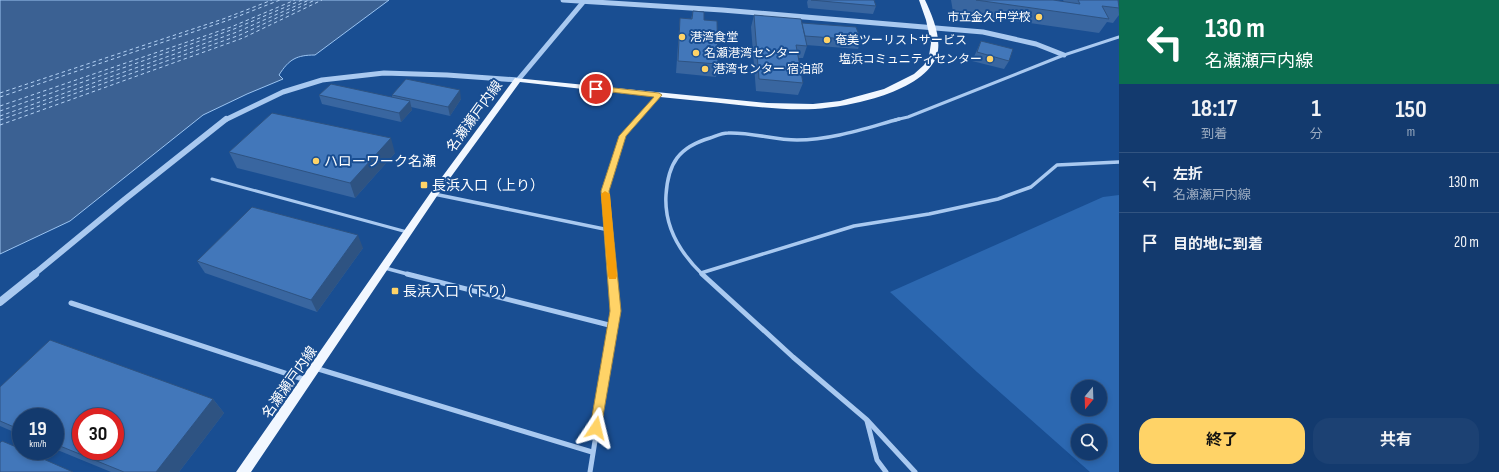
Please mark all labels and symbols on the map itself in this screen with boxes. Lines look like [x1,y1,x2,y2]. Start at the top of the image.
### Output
place label: 市立金久中学校 [947,10,1031,25]
marker: 市立金久中学校 [1034,12,1044,22]
place label: 港湾食堂 [690,30,738,45]
marker: 港湾食堂 [677,32,687,42]
place label: 奄美ツーリストサービス [835,33,967,48]
marker: 奄美ツーリストサービス [822,35,832,45]
place label: 名瀬港湾センター [704,46,800,61]
marker: 名瀬港湾センター [691,48,701,58]
place label: 塩浜コミュニティセンター [839,52,982,67]
marker: 塩浜コミュニティセンター [985,54,995,64]
place label: 港湾センター 宿泊部 [713,62,823,77]
marker: 港湾センター 宿泊部 [700,64,710,74]
pin [579,72,613,106]
street label: 名瀬瀬戸内線 [443,77,506,155]
place label: ハローワーク名瀬 [324,153,436,170]
marker: ハローワーク名瀬 [311,156,321,166]
place label: 長浜入口（上り） [432,177,544,194]
marker: 長浜入口（上り） [419,180,429,190]
place label: 長浜入口（下り） [403,283,515,300]
marker: 長浜入口（下り） [390,286,400,296]
street label: 名瀬瀬戸内線 [258,343,320,422]
north arrow [1071,380,1107,416]
position arrow [575,407,617,449]
speed limit sign: 30 [72,408,124,460]

